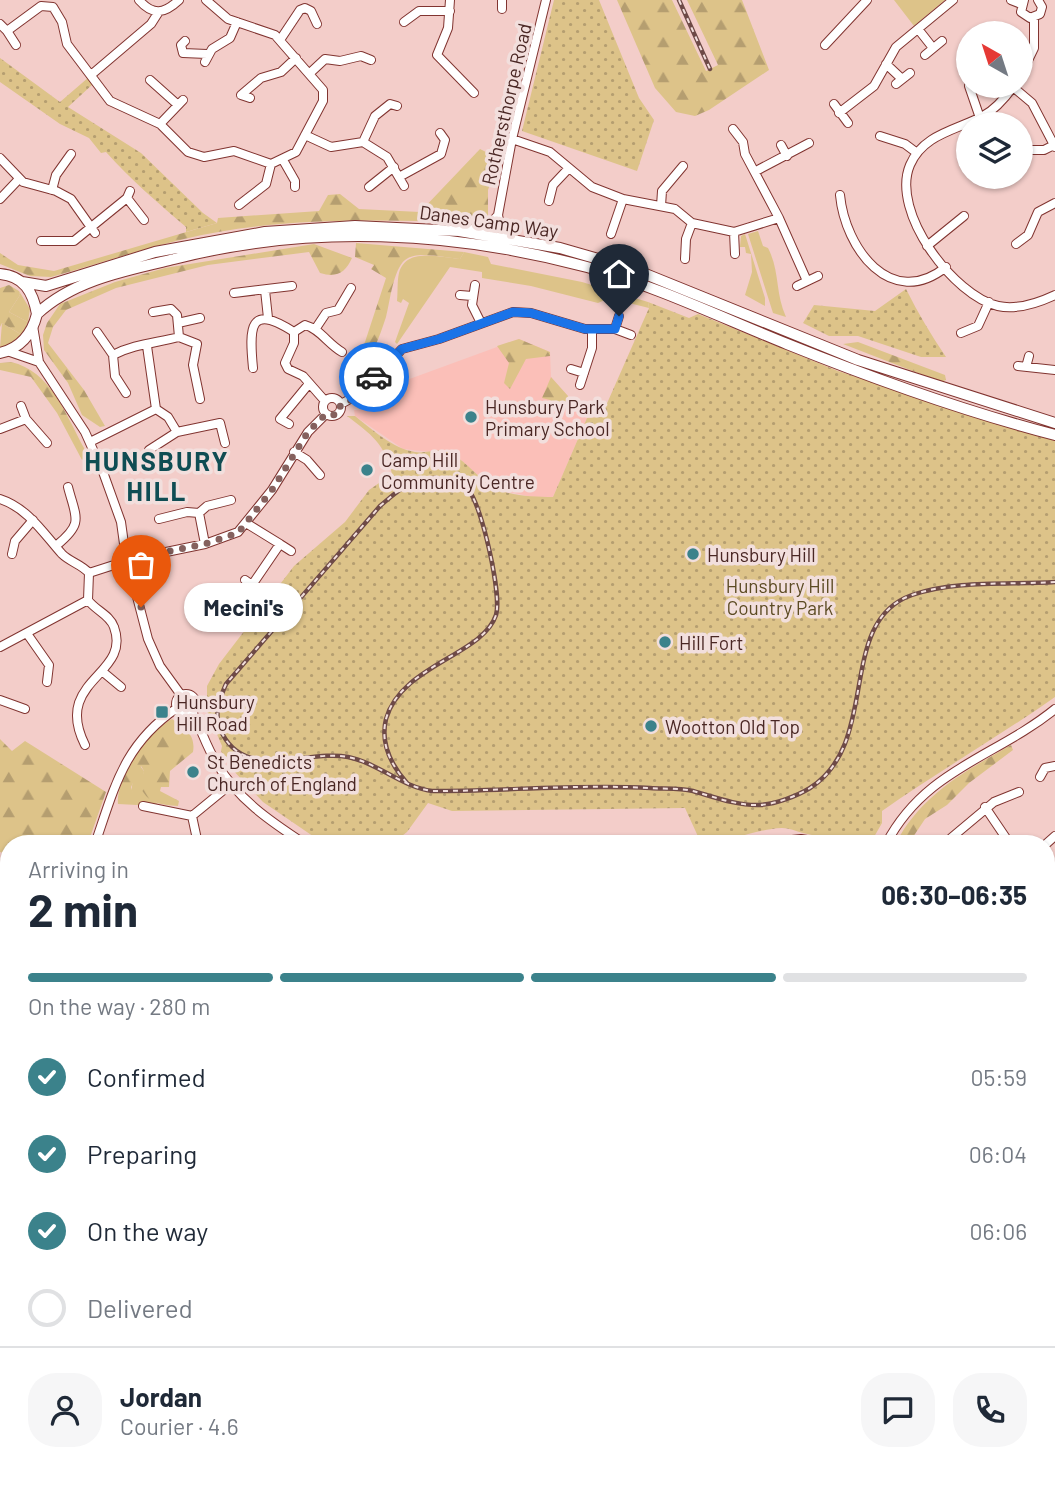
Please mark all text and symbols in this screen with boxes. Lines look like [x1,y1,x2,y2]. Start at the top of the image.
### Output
street label: Rothersthorpe Road [476,21,536,187]
north arrow [956,21,1032,98]
map controls [956,21,1033,189]
button: layers [956,112,1033,189]
street label: Danes Camp Way [418,200,560,242]
pin [589,244,649,316]
icon: home [600,255,638,293]
courier [339,342,409,412]
icon: car [355,358,393,396]
place label: Hunsbury Park Primary School [485,395,610,440]
marker: Hunsbury Park Primary School [463,409,479,425]
district label: HUNSBURY HILL [84,445,230,506]
place label: Camp Hill Community Centre [381,448,535,493]
marker: Camp Hill Community Centre [359,462,375,478]
pin [111,535,171,607]
place label: Hunsbury Hill [707,543,816,566]
icon: bag [122,546,160,584]
marker: Hunsbury Hill [685,546,701,562]
park label: Hunsbury Hill Country Park [726,574,834,619]
callout: Mecini's [183,582,302,632]
text: Mecini's [203,593,284,621]
place label: Hill Fort [679,631,743,654]
marker: Hill Fort [657,634,673,650]
place label: Hunsbury Hill Road [176,690,255,735]
marker: Hunsbury Hill Road [154,704,170,720]
place label: Wootton Old Top [665,715,800,738]
marker: Wootton Old Top [643,718,659,734]
place label: St Benedicts Church of England [207,750,357,795]
marker: St Benedicts Church of England [185,764,201,780]
text: Arriving in [28,855,129,883]
text: 06:30–06:35 [881,879,1027,910]
text: 2 min [28,881,138,936]
text: On the way · 280 m [28,992,210,1020]
icon: check [28,1058,66,1096]
text: Confirmed [87,1061,206,1092]
text: 05:59 [971,1063,1027,1091]
icon: check [28,1135,66,1173]
text: Preparing [87,1138,197,1169]
text: 06:04 [969,1140,1027,1168]
icon: check [28,1212,66,1250]
text: On the way [87,1215,208,1246]
text: 06:06 [970,1217,1027,1245]
text: Delivered [87,1292,193,1323]
button: person [28,1373,102,1447]
button: chat [861,1373,935,1447]
button: phone [953,1373,1027,1447]
text: Jordan [120,1381,202,1412]
text: Courier · 4.6 [120,1412,239,1440]

